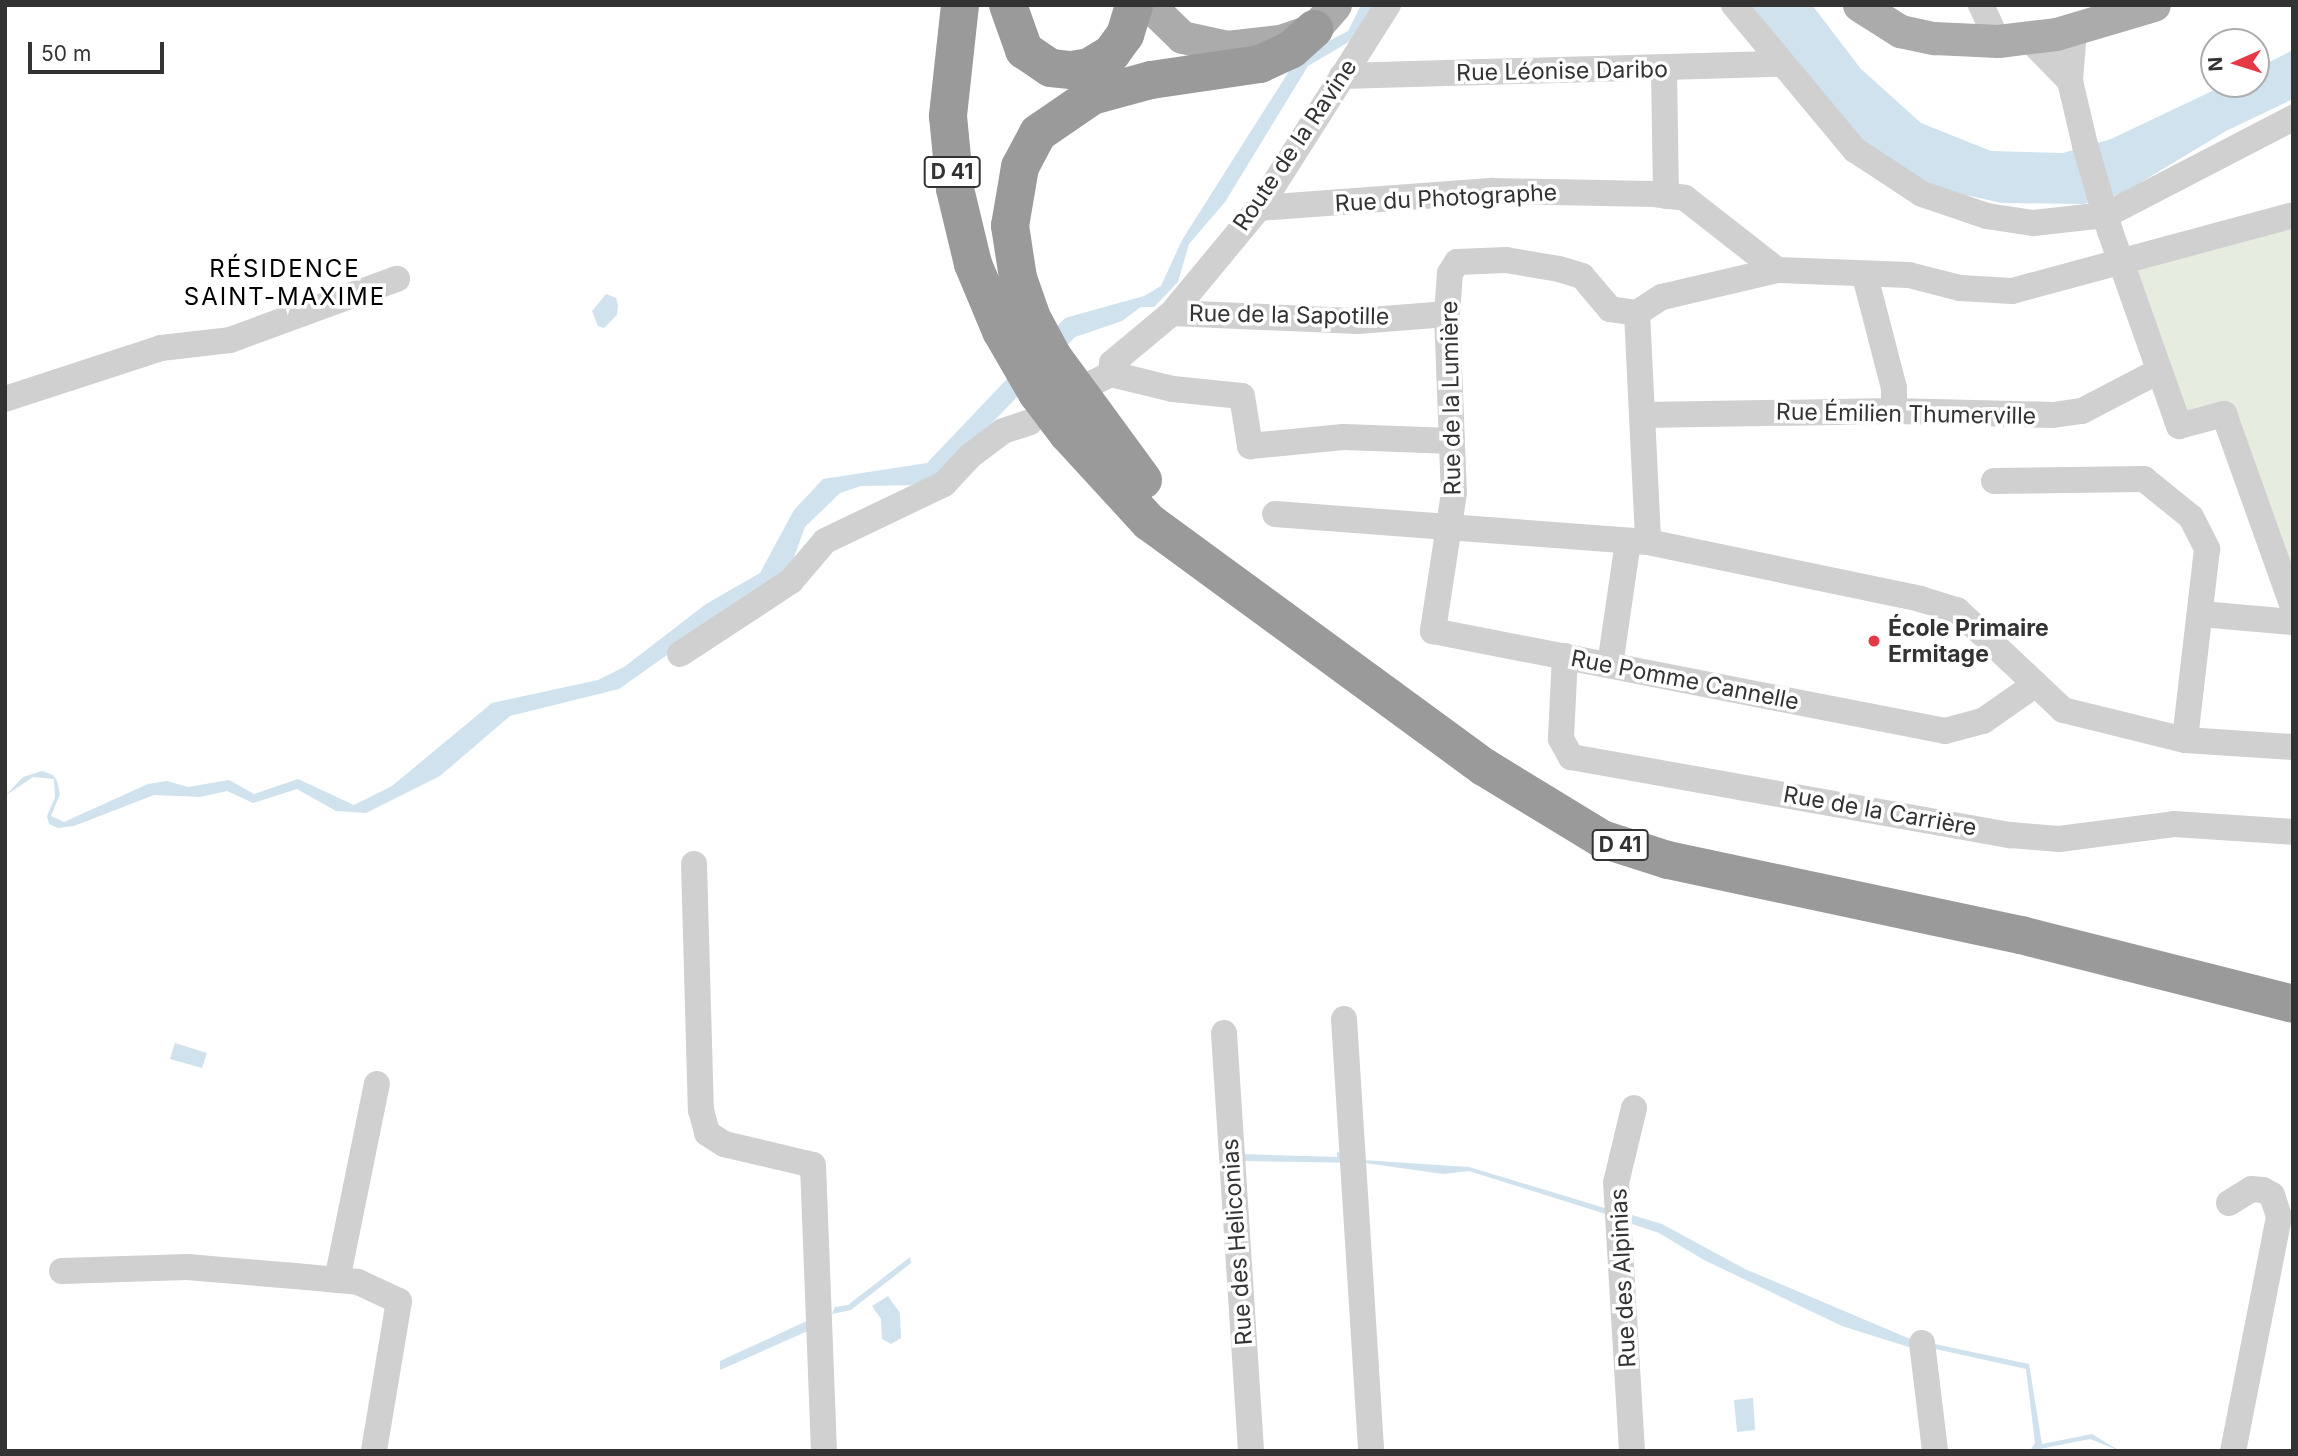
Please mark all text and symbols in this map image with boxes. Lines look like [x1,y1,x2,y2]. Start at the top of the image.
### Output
scale bar [32,28,168,72]
north arrow [2200,28,2270,98]
text: 50 m [41,41,91,66]
street label: Route de la Ravine [1227,54,1363,236]
street label: Rue Léonise Daribo [1456,55,1668,87]
text: N [2204,56,2227,72]
road number: D 41 [922,154,982,190]
street label: Rue du Photographe [1334,178,1558,218]
district label: RÉSIDENCE SAINT-MAXIME [185,255,385,311]
street label: Rue de la Sapotille [1189,299,1389,331]
street label: Rue de la Lumière [1436,300,1466,496]
street label: Rue Émilien Thumerville [1776,398,2036,430]
place label: École Primaire Ermitage [1888,614,2049,668]
marker: École Primaire Ermitage [1866,633,1882,649]
street label: Rue Pomme Cannelle [1569,644,1801,716]
street label: Rue de la Carrière [1781,780,1979,842]
road number: D 41 [1590,828,1650,862]
street label: Rue des Heliconias [1216,1138,1258,1346]
street label: Rue des Alpinias [1605,1188,1641,1368]

